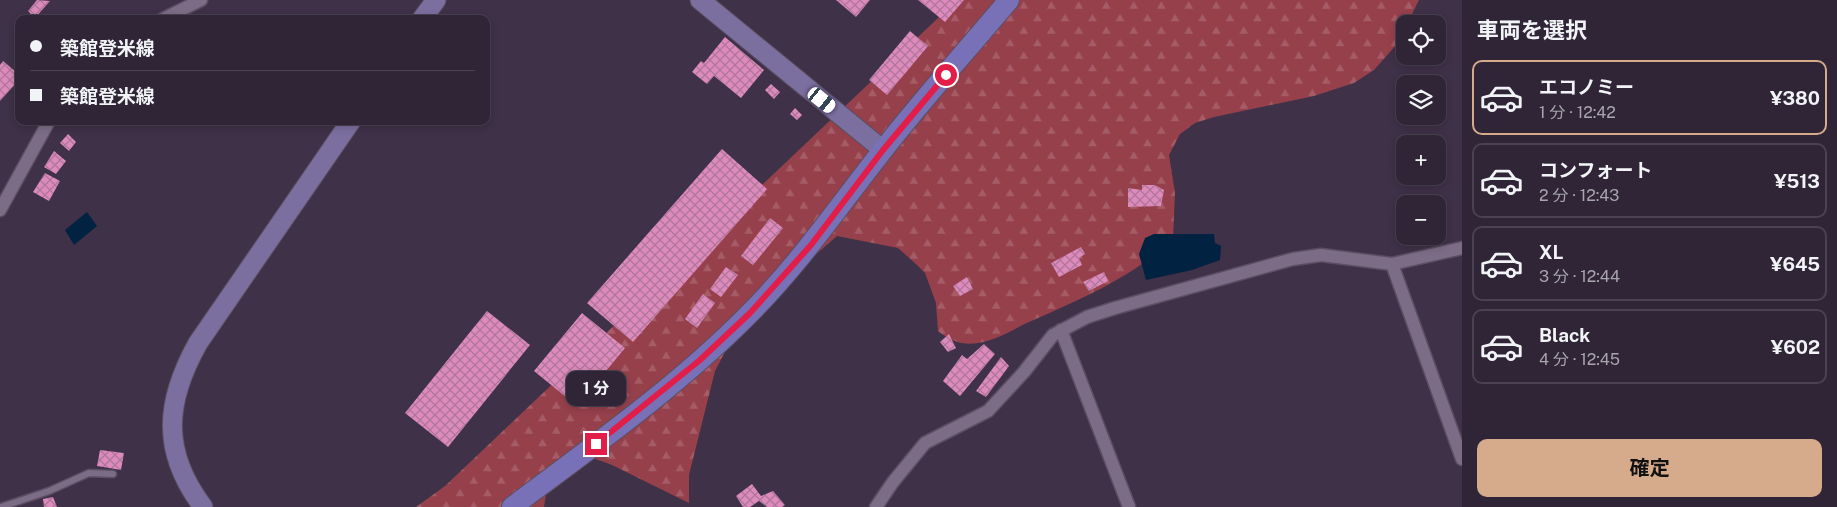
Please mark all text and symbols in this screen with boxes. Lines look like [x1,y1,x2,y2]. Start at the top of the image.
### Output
map controls [1396,15,1446,245]
button: locate [1396,15,1446,65]
text: 車両を選択 [1477,17,1587,43]
text: 築館登米線 [60,37,155,59]
route start [935,64,957,86]
button: layers [1396,75,1446,125]
icon: car [1479,75,1524,120]
text: エコノミー [1539,76,1634,98]
text: 築館登米線 [60,85,155,107]
car [805,85,838,115]
text: ¥380 [1770,87,1820,109]
text: 1 分 · 12:42 [1539,103,1616,122]
button: + [1396,135,1446,185]
icon: car [1479,158,1524,203]
text: コンフォート [1539,159,1652,181]
text: ¥513 [1774,170,1820,192]
text: 2 分 · 12:43 [1539,186,1619,205]
button: − [1396,195,1446,245]
icon: car [1479,241,1524,286]
text: XL [1539,241,1564,263]
text: ¥645 [1770,253,1820,275]
text: 3 分 · 12:44 [1539,267,1620,286]
icon: car [1479,324,1524,369]
text: Black [1539,324,1590,346]
text: ¥602 [1771,336,1820,358]
text: 4 分 · 12:45 [1539,350,1620,369]
callout: 1 分 [566,372,626,406]
text: 1 分 [583,379,609,398]
route end [585,433,607,455]
button: 確定 [1477,439,1822,497]

